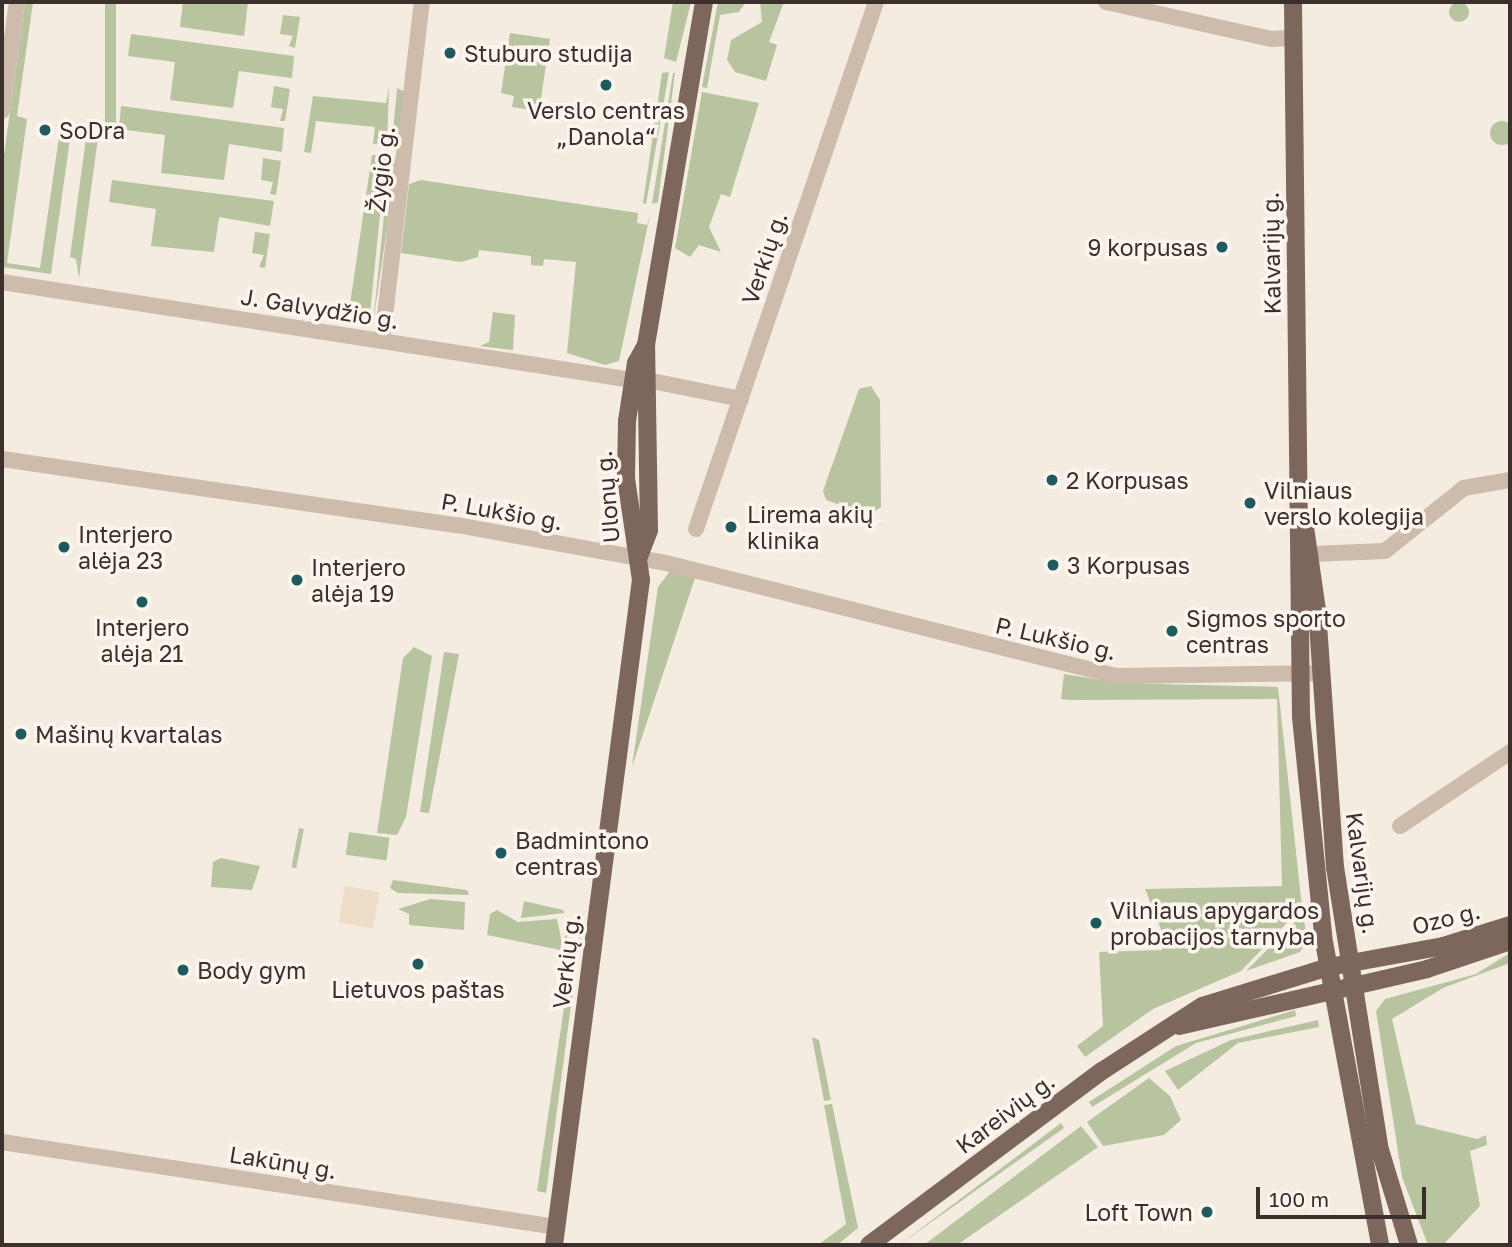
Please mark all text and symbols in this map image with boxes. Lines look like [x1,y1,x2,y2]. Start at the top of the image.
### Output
place label: Stuburo studija [464,39,632,67]
marker: Stuburo studija [442,45,458,61]
marker: Verslo centras „Danola“ [598,77,614,93]
place label: Verslo centras „Danola“ [527,96,685,150]
place label: SoDra [59,116,125,144]
marker: SoDra [37,122,53,138]
street label: Žygio g. [362,124,400,214]
street label: Kalvarijų g. [1256,191,1286,315]
street label: Verkių g. [735,208,793,308]
place label: 9 korpusas [1088,233,1208,261]
marker: 9 korpusas [1214,239,1230,255]
street label: J. Galvydžio g. [239,282,401,334]
street label: Ulonų g. [589,450,625,544]
place label: 2 Korpusas [1066,466,1189,494]
marker: 2 Korpusas [1044,472,1060,488]
place label: Vilniaus verslo kolegija [1264,476,1424,530]
street label: P. Lukšio g. [439,487,565,535]
marker: Vilniaus verslo kolegija [1242,495,1258,511]
place label: Lirema akių klinika [747,500,874,554]
marker: Lirema akių klinika [721,517,741,537]
place label: Interjero alėja 23 [78,520,173,574]
marker: Interjero alėja 23 [56,539,72,555]
place label: 3 Korpusas [1067,551,1190,579]
place label: Interjero alėja 19 [311,553,406,607]
marker: 3 Korpusas [1045,557,1061,573]
marker: Interjero alėja 19 [289,572,305,588]
marker: Interjero alėja 21 [134,594,150,610]
place label: Sigmos sporto centras [1186,604,1346,658]
street label: P. Lukšio g. [993,611,1119,665]
place label: Interjero alėja 21 [95,613,189,667]
marker: Sigmos sporto centras [1164,623,1180,639]
place label: Mašinų kvartalas [35,720,223,748]
marker: Mašinų kvartalas [13,726,29,742]
street label: Kalvarijų g. [1341,810,1385,936]
place label: Badmintono centras [515,826,649,880]
marker: Badmintono centras [493,845,509,861]
place label: Vilniaus apygardos probacijos tarnyba [1110,896,1319,950]
street label: Ozo g. [1409,896,1483,940]
street label: Verkių g. [546,912,586,1010]
marker: Vilniaus apygardos probacijos tarnyba [1088,915,1104,931]
place label: Body gym [197,956,306,984]
marker: Lietuvos paštas [410,956,426,972]
marker: Body gym [175,962,191,978]
place label: Lietuvos paštas [331,975,505,1003]
street label: Kareivių g. [950,1067,1060,1159]
street label: Lakūnų g. [227,1140,339,1184]
scale bar [1260,1174,1430,1218]
text: 100 m [1269,1186,1329,1212]
place label: Loft Town [1084,1198,1193,1226]
marker: Loft Town [1199,1204,1215,1220]

